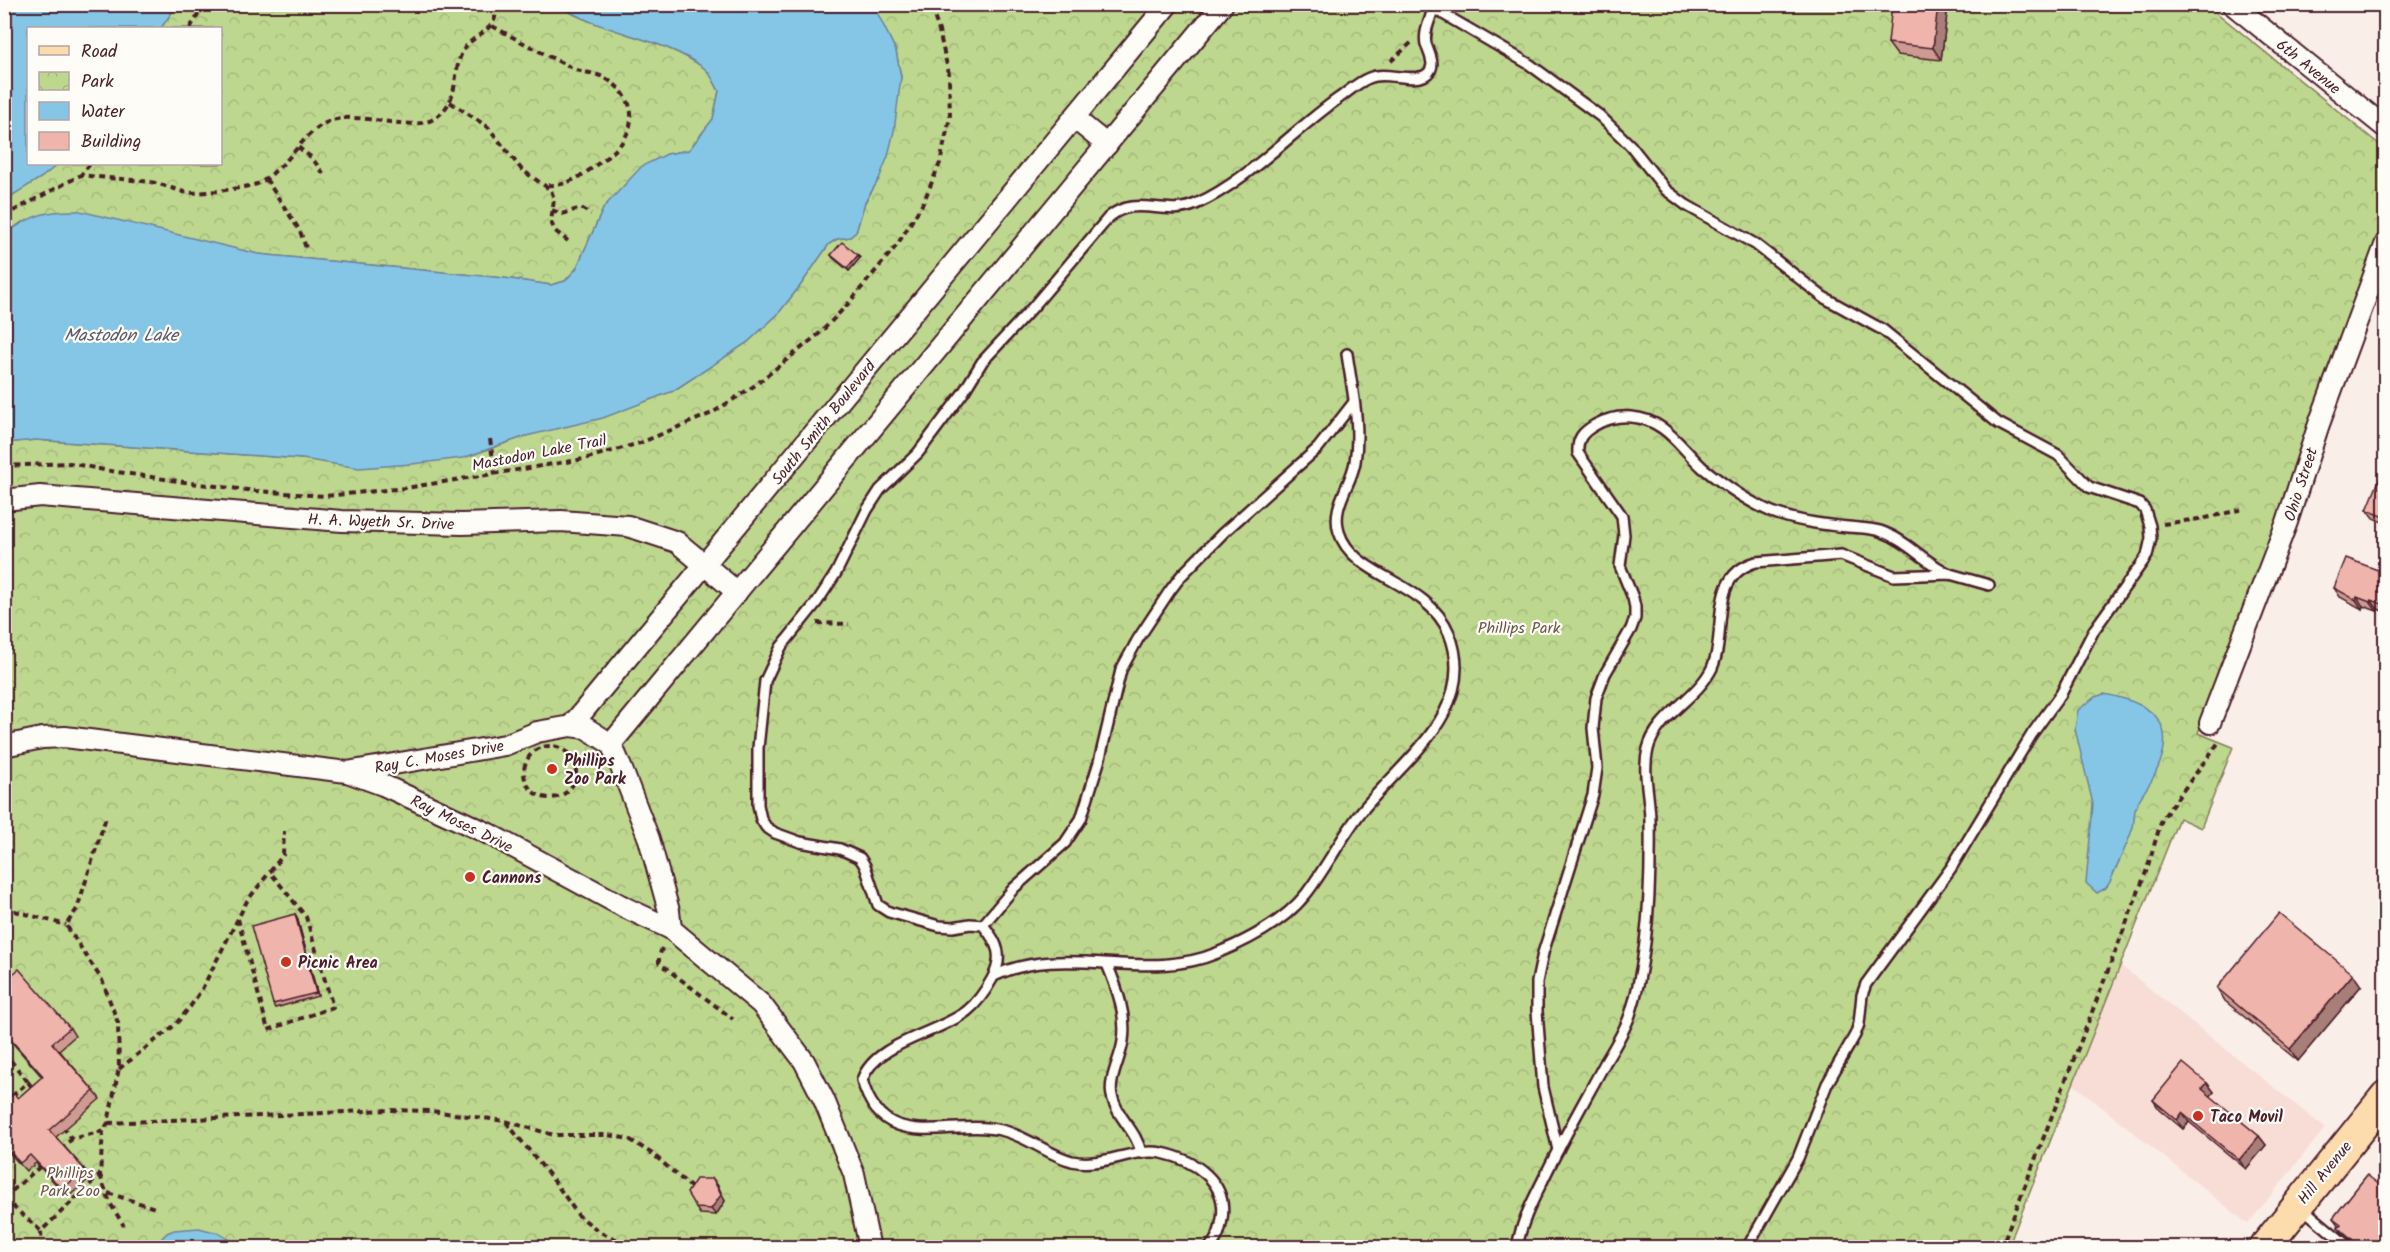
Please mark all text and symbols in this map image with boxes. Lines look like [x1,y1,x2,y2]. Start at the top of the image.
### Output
legend [27,27,222,165]
street label: 6th Avenue [2270,33,2346,101]
text: Road [81,38,118,67]
text: Park [81,68,114,97]
text: Water [81,98,126,127]
text: Building [81,128,141,157]
water label: Mastodon Lake [64,322,180,351]
street label: South Smith Boulevard [766,354,883,491]
street label: Mastodon Lake Trail [470,428,609,479]
street label: Ohio Street [2278,443,2325,525]
street label: H. A. Wyeth Sr. Drive [307,507,455,538]
park label: Phillips Park [1478,616,1561,641]
street label: Ray C. Moses Drive [373,734,506,781]
place label: Phillips Zoo Park [564,749,627,792]
marker: Phillips Zoo Park [545,762,559,776]
street label: Ray Moses Drive [406,789,517,860]
place label: Cannons [482,866,542,891]
marker: Cannons [463,870,477,884]
place label: Picnic Area [298,951,378,976]
marker: Picnic Area [279,955,293,969]
place label: Taco Movil [2210,1105,2283,1130]
marker: Taco Movil [2191,1109,2205,1123]
street label: Hill Avenue [2292,1136,2359,1210]
park label: Phillips Park Zoo [40,1161,100,1204]

